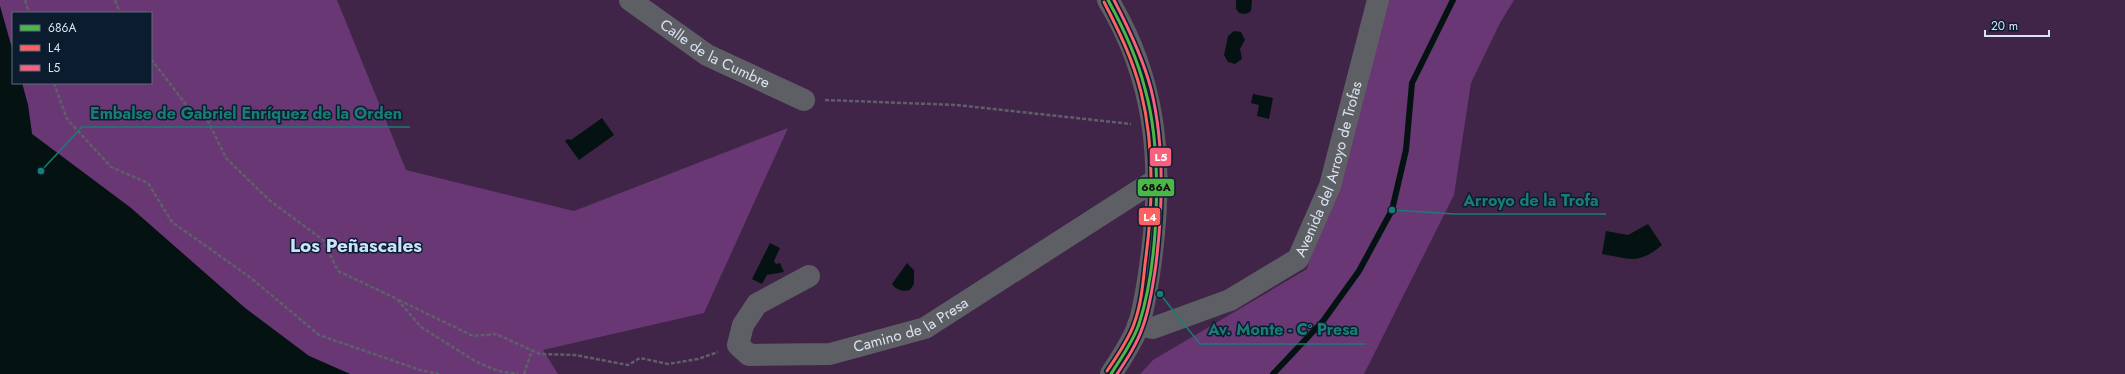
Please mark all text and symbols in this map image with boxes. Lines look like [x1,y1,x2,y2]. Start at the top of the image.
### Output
legend [12,12,152,84]
scale bar [1985,12,2049,38]
street label: Calle de la Cumbre [655,14,774,94]
text: 20 m [1991,17,2018,35]
text: 686A [48,19,76,37]
text: L4 [48,39,60,57]
text: L5 [48,59,60,77]
street label: Avenida del Arroyo de Trofas [1289,79,1368,260]
callout: Embalse de Gabriel Enríquez de la Orden [82,99,410,127]
text: Embalse de Gabriel Enríquez de la Orden [90,102,402,125]
line badge: L5 [1149,147,1172,167]
text: L5 [1155,149,1167,165]
line badge: 686A [1137,178,1175,197]
text: 686A [1141,179,1172,195]
callout: Arroyo de la Trofa [1455,186,1606,214]
text: Arroyo de la Trofa [1462,189,1599,212]
line badge: L4 [1138,207,1161,226]
text: L4 [1143,209,1157,225]
district label: Los Peñascales [290,232,422,259]
street label: Camino de la Presa [851,292,973,358]
callout: Av. Monte - Cº Presa [1200,316,1366,344]
text: Av. Monte - Cº Presa [1207,318,1358,341]

